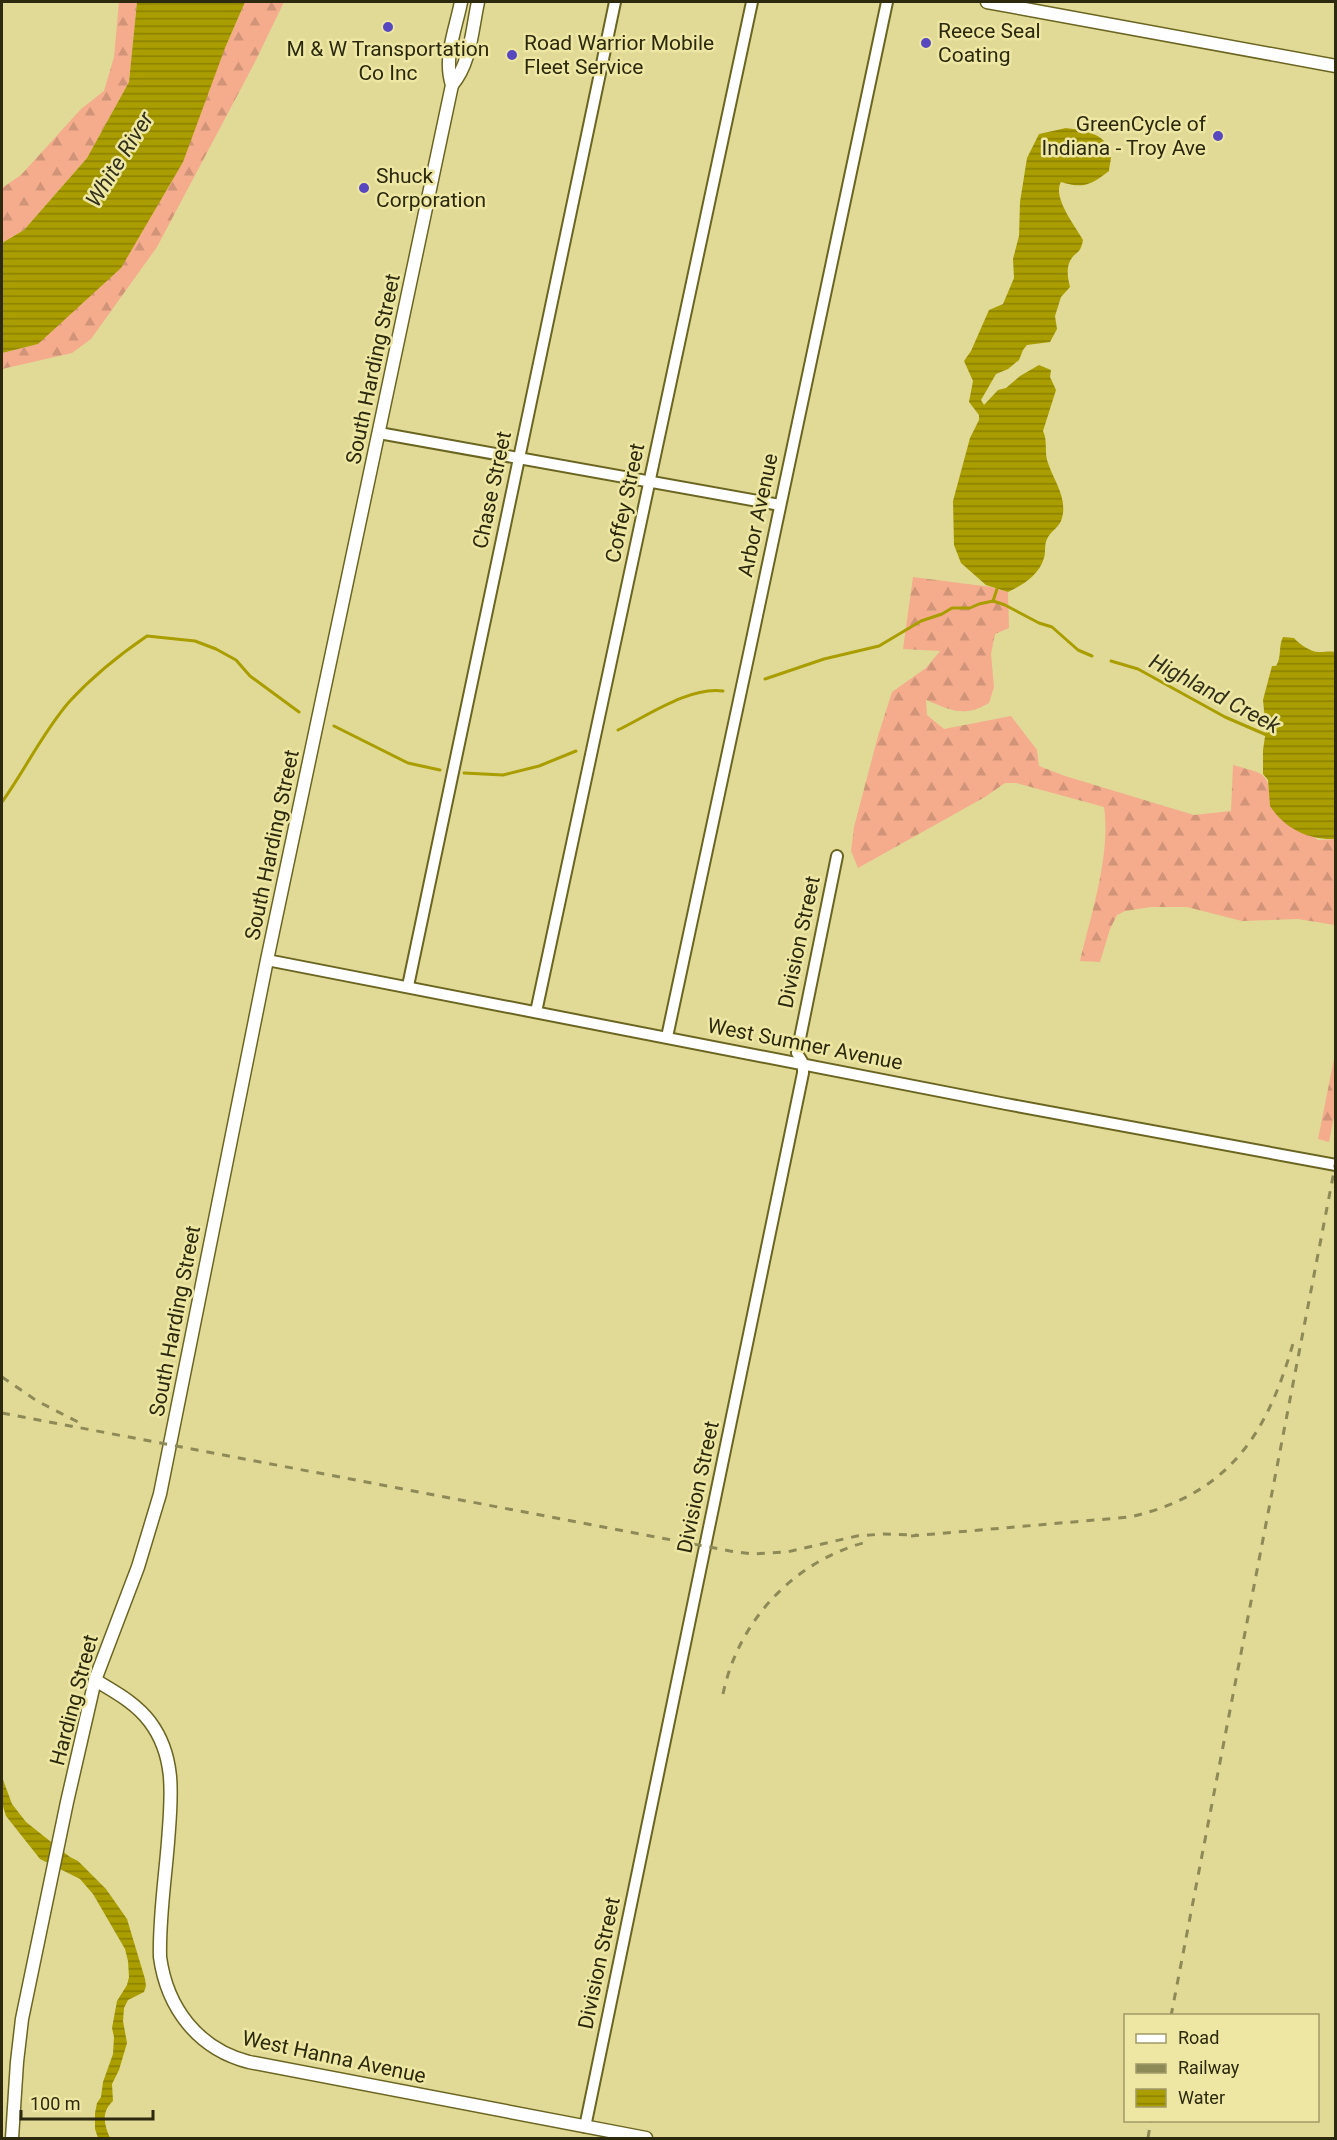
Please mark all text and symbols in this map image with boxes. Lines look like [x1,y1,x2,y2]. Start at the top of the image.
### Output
place label: Reece Seal Coating [938,19,1041,67]
marker: M & W Transportation Co Inc [381,20,395,34]
place label: Road Warrior Mobile Fleet Service [524,31,714,79]
marker: Reece Seal Coating [919,36,933,50]
place label: M & W Transportation Co Inc [287,37,489,85]
marker: Road Warrior Mobile Fleet Service [505,48,519,62]
water label: White River [81,107,159,211]
place label: GreenCycle of Indiana - Troy Ave [1041,112,1207,160]
marker: GreenCycle of Indiana - Troy Ave [1211,129,1225,143]
place label: Shuck Corporation [376,164,486,212]
marker: Shuck Corporation [357,181,371,195]
street label: South Harding Street [341,272,405,466]
street label: Chase Street [468,429,516,551]
street label: Coffey Street [601,441,649,565]
street label: Arbor Avenue [733,451,783,579]
water label: Highland Creek [1145,648,1285,739]
street label: South Harding Street [240,748,304,942]
street label: Division Street [773,874,825,1010]
street label: West Sumner Avenue [705,1013,905,1075]
street label: South Harding Street [145,1223,205,1418]
street label: Division Street [672,1419,724,1555]
street label: Harding Street [45,1632,103,1768]
street label: Division Street [573,1895,625,2031]
legend [1124,2014,1319,2122]
street label: West Hanna Avenue [240,2026,428,2088]
text: Road [1178,2027,1219,2048]
text: Railway [1178,2057,1240,2078]
scale bar [21,2083,153,2121]
text: Water [1178,2087,1225,2108]
text: 100 m [30,2093,81,2114]

